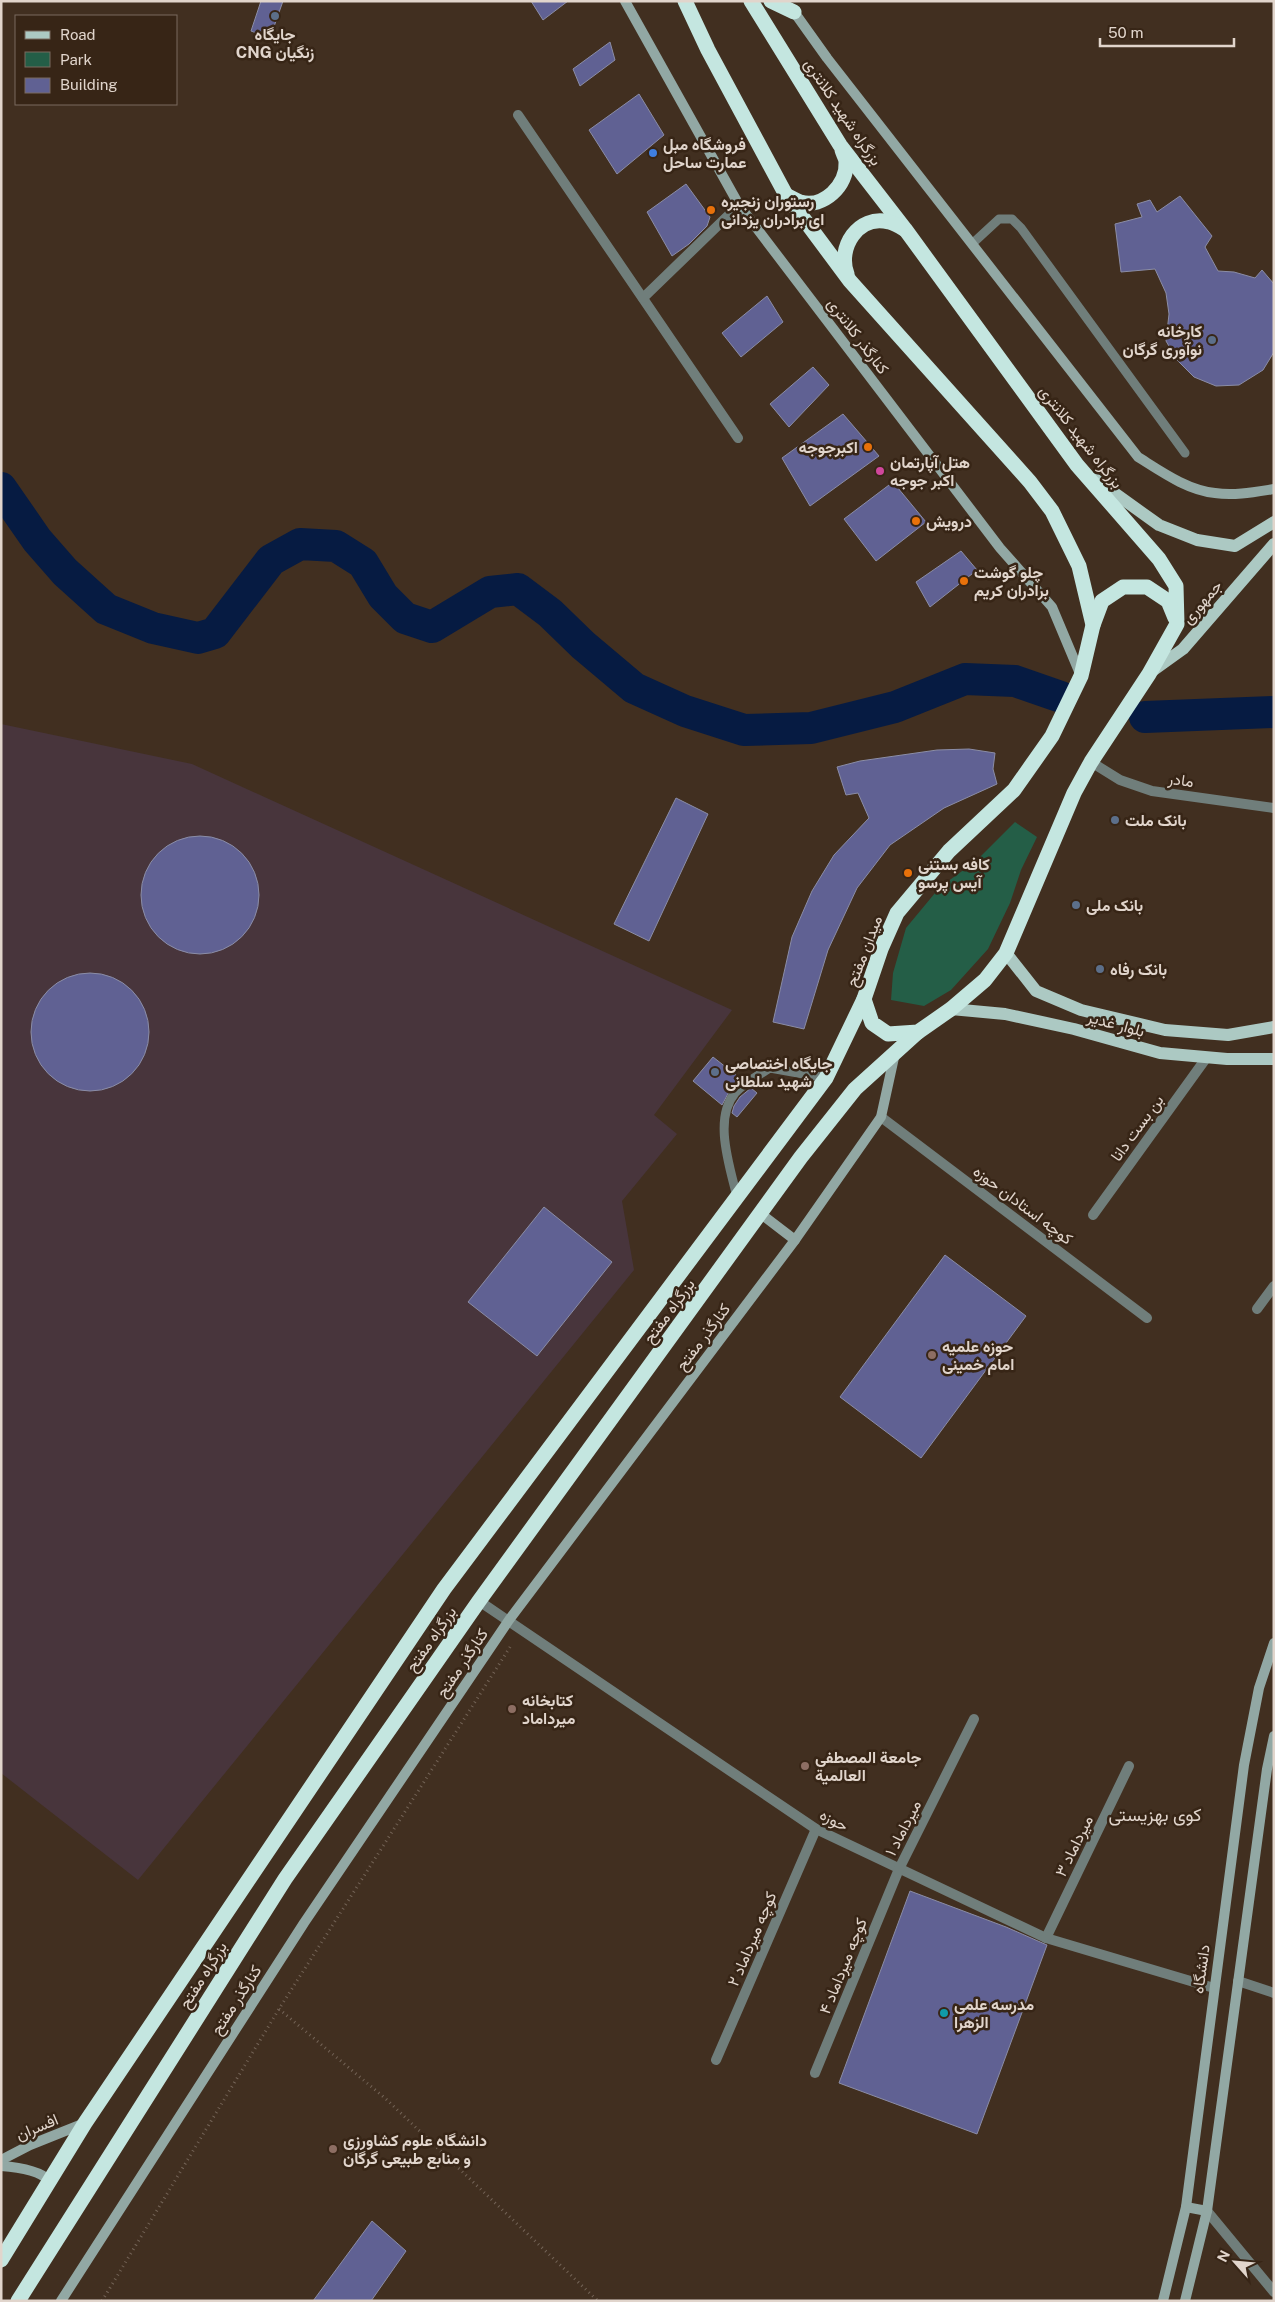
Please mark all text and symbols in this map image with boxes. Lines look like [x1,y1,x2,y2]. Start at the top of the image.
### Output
marker: جایگاه CNG زنگیان [269,10,281,22]
legend [15,15,178,105]
scale bar [1100,15,1234,47]
text: 50 m [1108,24,1143,41]
place label: جایگاه CNG زنگیان [236,25,315,63]
text: Road [60,26,96,43]
text: Park [60,51,92,68]
street label: بزرگراه شهید کلانتری [799,55,886,170]
text: Building [60,76,118,93]
place label: فروشگاه مبل عمارت ساحل [663,135,746,173]
marker: فروشگاه مبل عمارت ساحل [647,147,659,159]
place label: رستوران زنجیره ای برادران یزدانی [721,192,824,230]
marker: رستوران زنجیره ای برادران یزدانی [705,204,717,216]
street label: کنارگذر کلانتری [822,294,893,378]
place label: کارخانه نوآوری گرگان [1123,322,1202,360]
marker: کارخانه نوآوری گرگان [1206,334,1218,346]
street label: بزرگراه شهید کلانتری [1034,382,1127,493]
place label: اکبرجوجه [798,438,858,458]
marker: اکبرجوجه [862,441,874,453]
place label: هتل آپارتمان اکبر جوجه [890,453,970,491]
marker: هتل آپارتمان اکبر جوجه [874,465,886,477]
place label: درویش [926,512,972,532]
marker: درویش [910,515,922,527]
place label: چلو گوشت برادران کریم [974,563,1049,601]
marker: چلو گوشت برادران کریم [958,575,970,587]
street label: جمهوری [1178,576,1227,628]
street label: مادر [1166,769,1195,792]
place label: بانک ملت [1125,811,1187,830]
marker: بانک ملت [1109,814,1121,826]
place label: کافه بستنی آیس پرسو [918,855,990,894]
marker: کافه بستنی آیس پرسو [902,867,914,879]
place label: بانک ملی [1086,896,1143,915]
marker: بانک ملی [1070,899,1082,911]
street label: میدان مفتح [842,913,888,990]
place label: بانک رفاه [1110,960,1167,980]
marker: بانک رفاه [1094,963,1106,975]
street label: بلوار غدیر [1084,1007,1147,1042]
place label: جایگاه اختصاصی شهید سلطانی [725,1054,832,1092]
marker: جایگاه اختصاصی شهید سلطانی [709,1066,721,1078]
street label: بن بست دانا [1107,1091,1168,1165]
street label: کوچه استادان حوزه [968,1161,1076,1250]
street label: بزرگراه مفتح [639,1275,700,1348]
street label: کنارگذر مفتح [672,1300,736,1375]
place label: حوزه علمیه امام خمینی [942,1337,1014,1375]
marker: حوزه علمیه امام خمینی [926,1349,938,1361]
street label: بزرگراه مفتح [402,1603,462,1676]
street label: کنارگذر مفتح [432,1625,494,1702]
place label: کتابخانه میرداماد [522,1691,576,1729]
marker: کتابخانه میرداماد [506,1703,518,1715]
place label: جامعة المصطفی العالمیة [815,1748,922,1785]
marker: جامعة المصطفی العالمیة [799,1760,811,1772]
street label: ۱ میرداماد [881,1797,926,1860]
district label: کوی بهزیستی [1108,1804,1202,1826]
street label: حوزه [816,1805,852,1836]
street label: ۳ میرداماد [1051,1812,1098,1880]
street label: کوچه میرداماد ۲ [724,1889,782,1990]
street label: کوچه میرداماد ۴ [815,1915,873,2017]
street label: بزرگراه مفتح [175,1938,233,2013]
street label: دانشگاه [1188,1943,1214,1995]
street label: کنارگذر مفتح [207,1962,267,2039]
place label: مدرسه علمی الزهرا [954,1995,1035,2033]
marker: مدرسه علمی الزهرا [938,2007,950,2019]
street label: افسران [13,2110,61,2145]
place label: دانشگاه علوم کشاورزی و منابع طبیعی گرگان [343,2131,487,2170]
marker: دانشگاه علوم کشاورزی و منابع طبیعی گرگان [327,2143,339,2155]
north arrow [1210,2237,1260,2287]
text: N [1214,2248,1233,2265]

